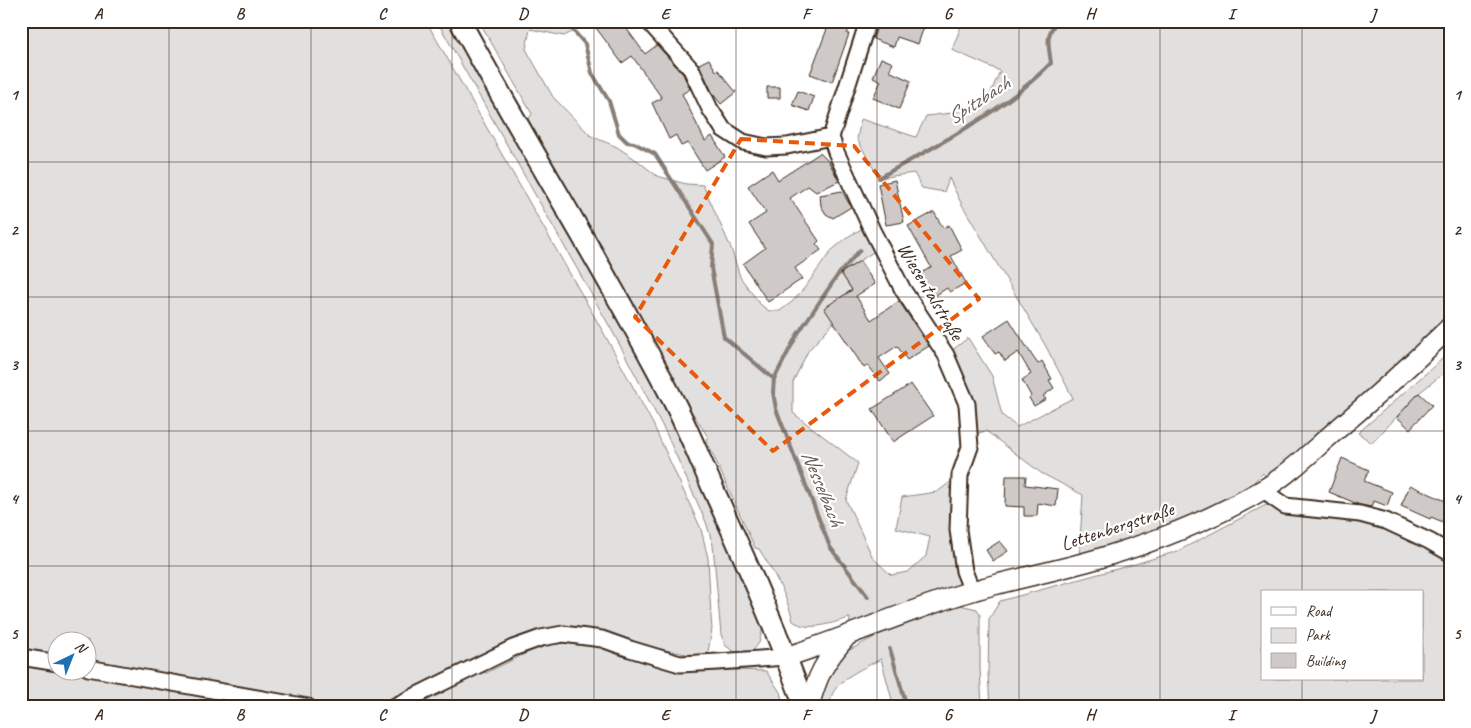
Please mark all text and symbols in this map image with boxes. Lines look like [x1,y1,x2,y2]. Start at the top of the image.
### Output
text: A [94,4,104,24]
text: B [236,4,246,24]
text: C [378,4,388,24]
text: D [518,4,529,24]
text: E [661,4,672,24]
text: F [802,4,813,24]
text: G [944,4,954,24]
text: H [1085,4,1097,24]
text: I [1228,4,1238,24]
text: J [1369,4,1378,24]
water label: Spitzbach [942,69,1016,130]
text: 1 [10,85,19,105]
text: 1 [1453,85,1462,105]
text: 2 [10,220,19,240]
text: 2 [1453,220,1462,240]
street label: Wiesentalstraße [892,238,970,346]
text: 3 [10,355,19,375]
text: 3 [1453,355,1462,375]
water label: Nesselbach [796,447,850,531]
text: 4 [10,489,19,509]
text: 4 [1453,489,1462,509]
street label: Lettenbergstraße [1058,496,1178,556]
legend [1261,590,1424,680]
text: Road [1306,602,1333,621]
text: 5 [11,624,20,644]
text: 5 [1454,624,1463,644]
text: Park [1306,626,1331,645]
north arrow [48,630,98,680]
text: N [72,638,91,658]
text: Building [1306,652,1346,671]
text: A [94,705,104,725]
text: B [236,705,246,725]
text: C [378,705,388,725]
text: D [518,705,529,725]
text: E [661,705,672,725]
text: F [802,705,813,725]
text: G [944,705,954,725]
text: H [1085,705,1097,725]
text: I [1228,705,1238,725]
text: J [1369,705,1378,725]

